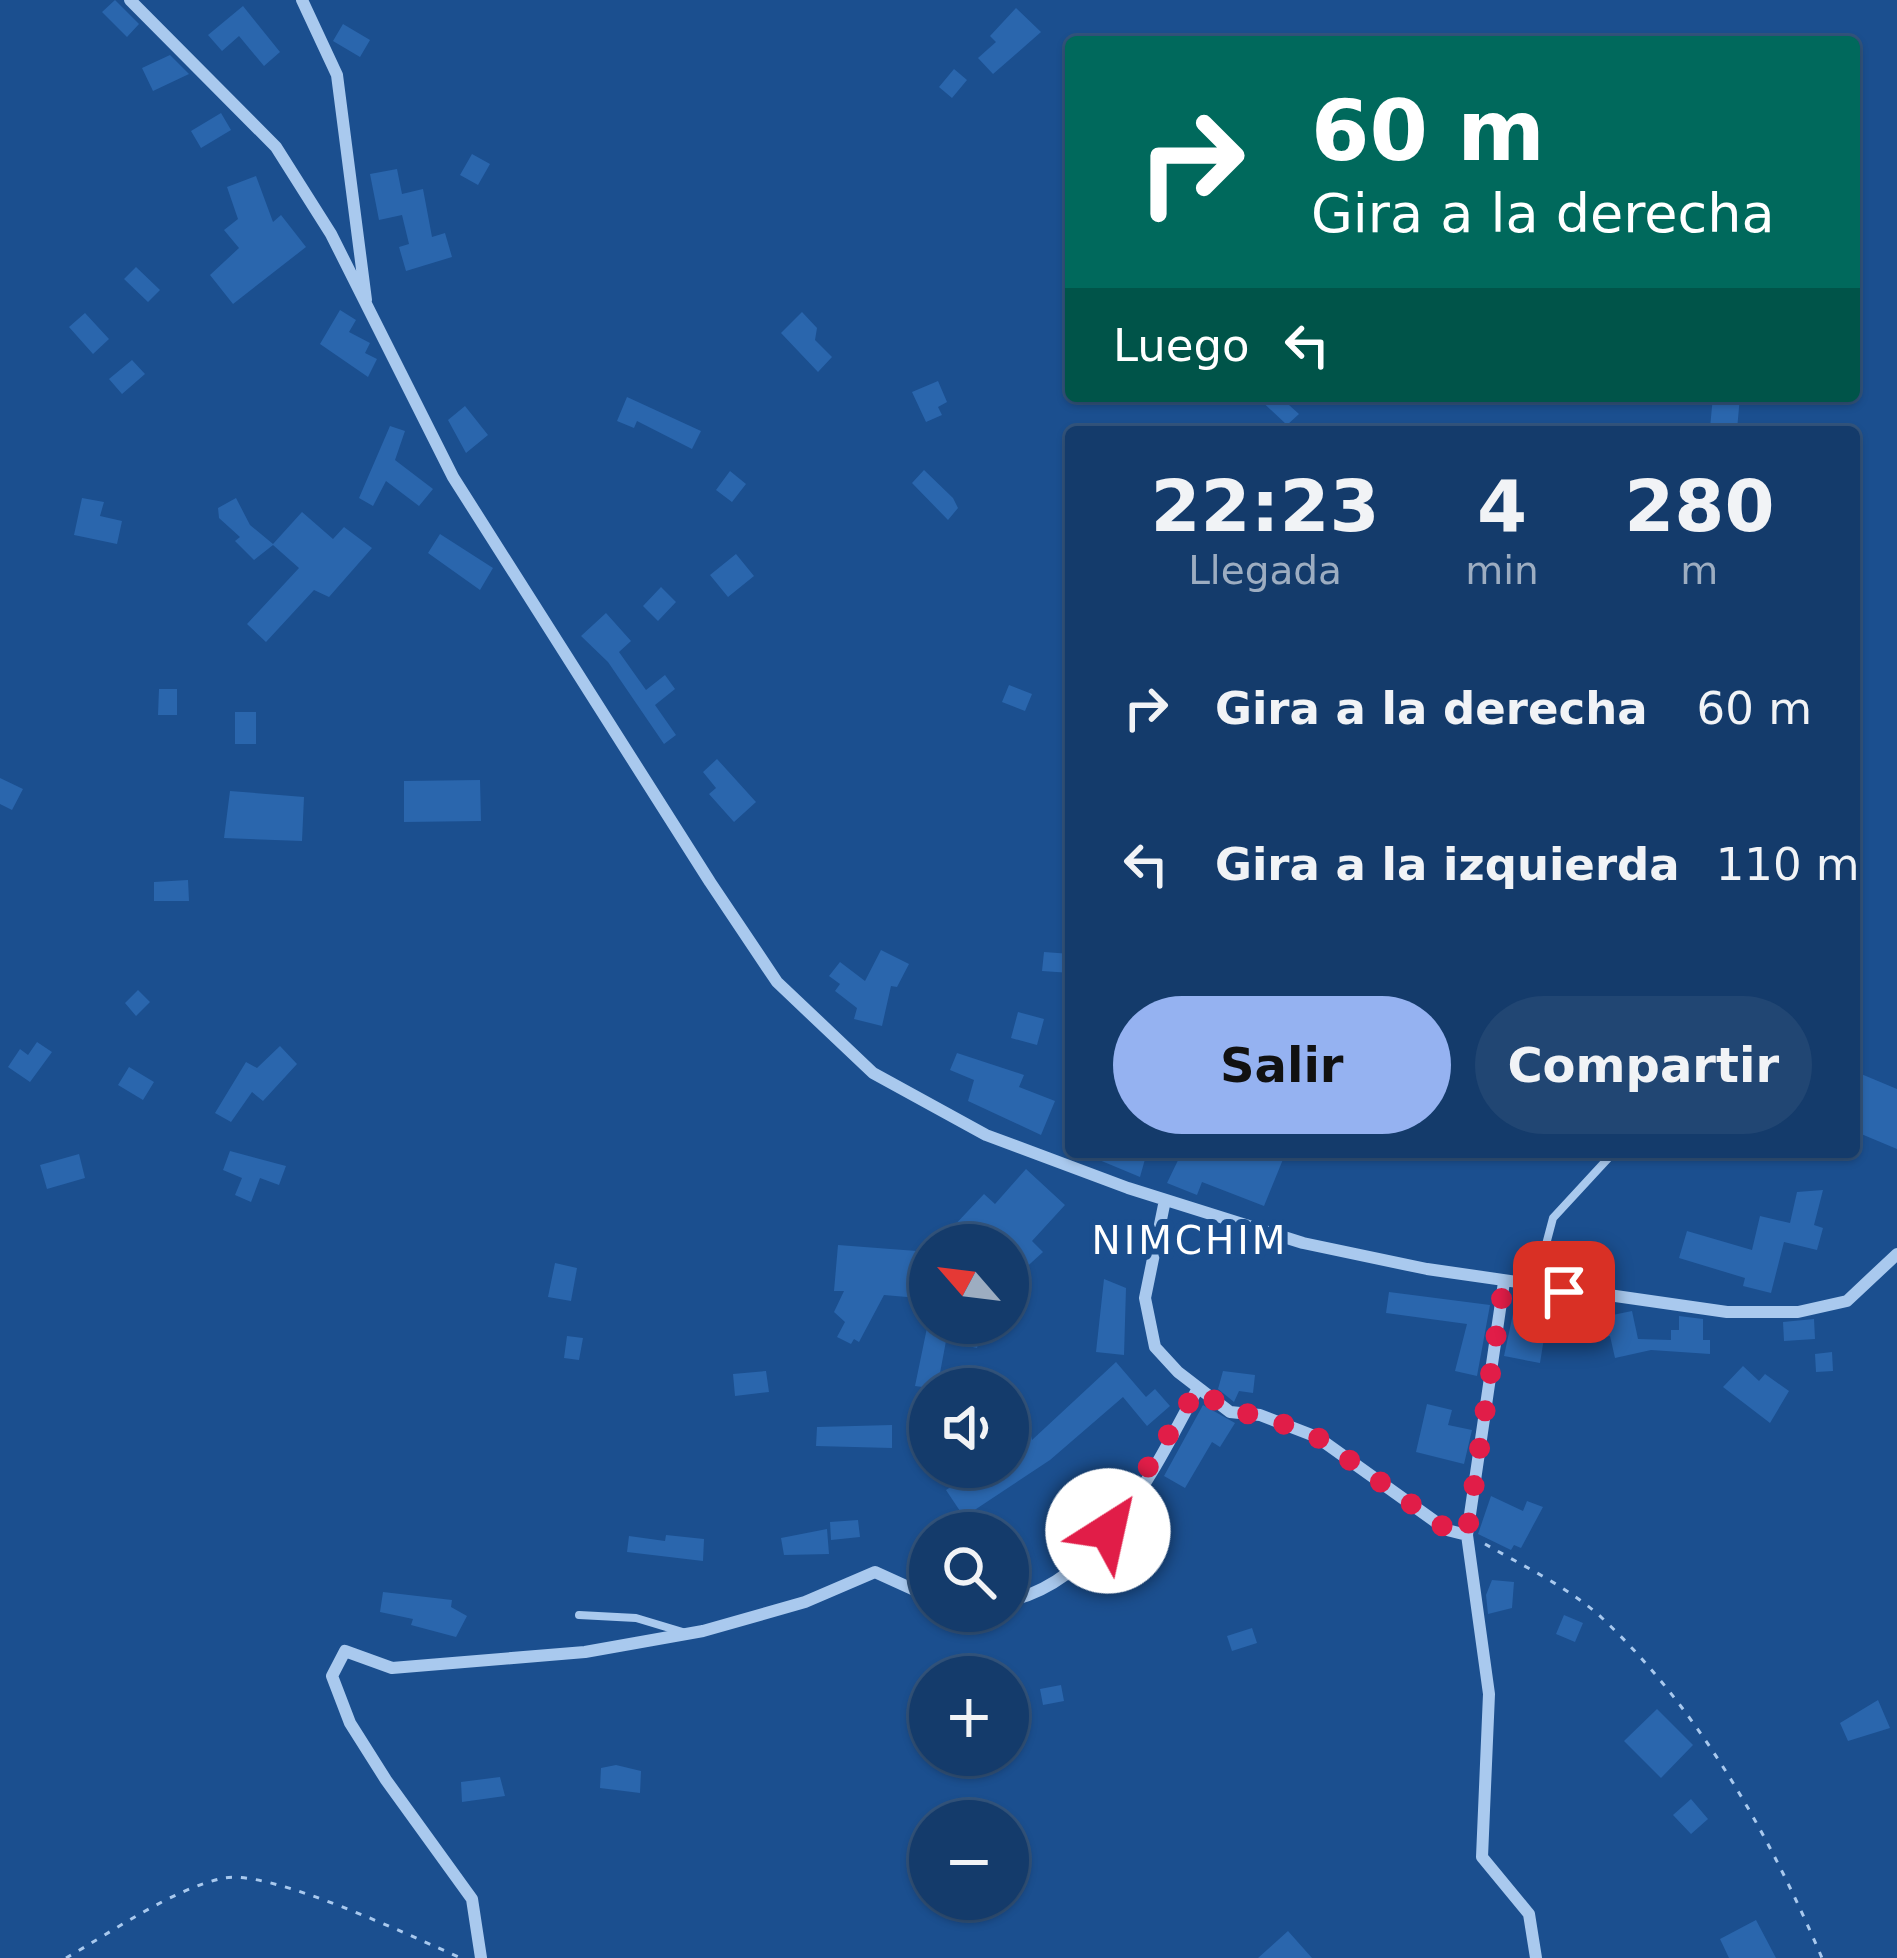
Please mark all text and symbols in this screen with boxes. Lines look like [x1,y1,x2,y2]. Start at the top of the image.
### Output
text: 60 m [1311,82,1545,180]
icon: right [1113,84,1269,240]
text: Gira a la derecha [1311,182,1775,245]
icon: left [1274,312,1340,378]
text: Luego [1113,319,1250,372]
text: 22:23 [1150,464,1380,548]
text: 4 [1477,464,1527,548]
text: 280 [1624,464,1774,548]
text: Llegada [1188,548,1342,593]
text: min [1465,548,1539,593]
text: m [1680,548,1718,593]
icon: right [1113,675,1179,741]
text: Gira a la derecha [1215,682,1648,735]
text: 60 m [1697,682,1812,735]
icon: left [1113,831,1179,897]
text: Gira a la izquierda [1215,838,1680,891]
text: 110 m [1716,838,1860,891]
button: Salir [1113,996,1451,1134]
button: Compartir [1475,996,1812,1134]
district label: NIMCHIM [1091,1218,1289,1263]
north arrow [909,1224,1029,1344]
map controls [909,1224,1029,1920]
pin [1513,1241,1615,1343]
icon: arrive [1531,1259,1597,1325]
button: sound [909,1368,1029,1488]
position arrow [1045,1468,1171,1594]
button: search [909,1512,1029,1632]
button: + [909,1656,1029,1776]
button: − [909,1800,1029,1920]

